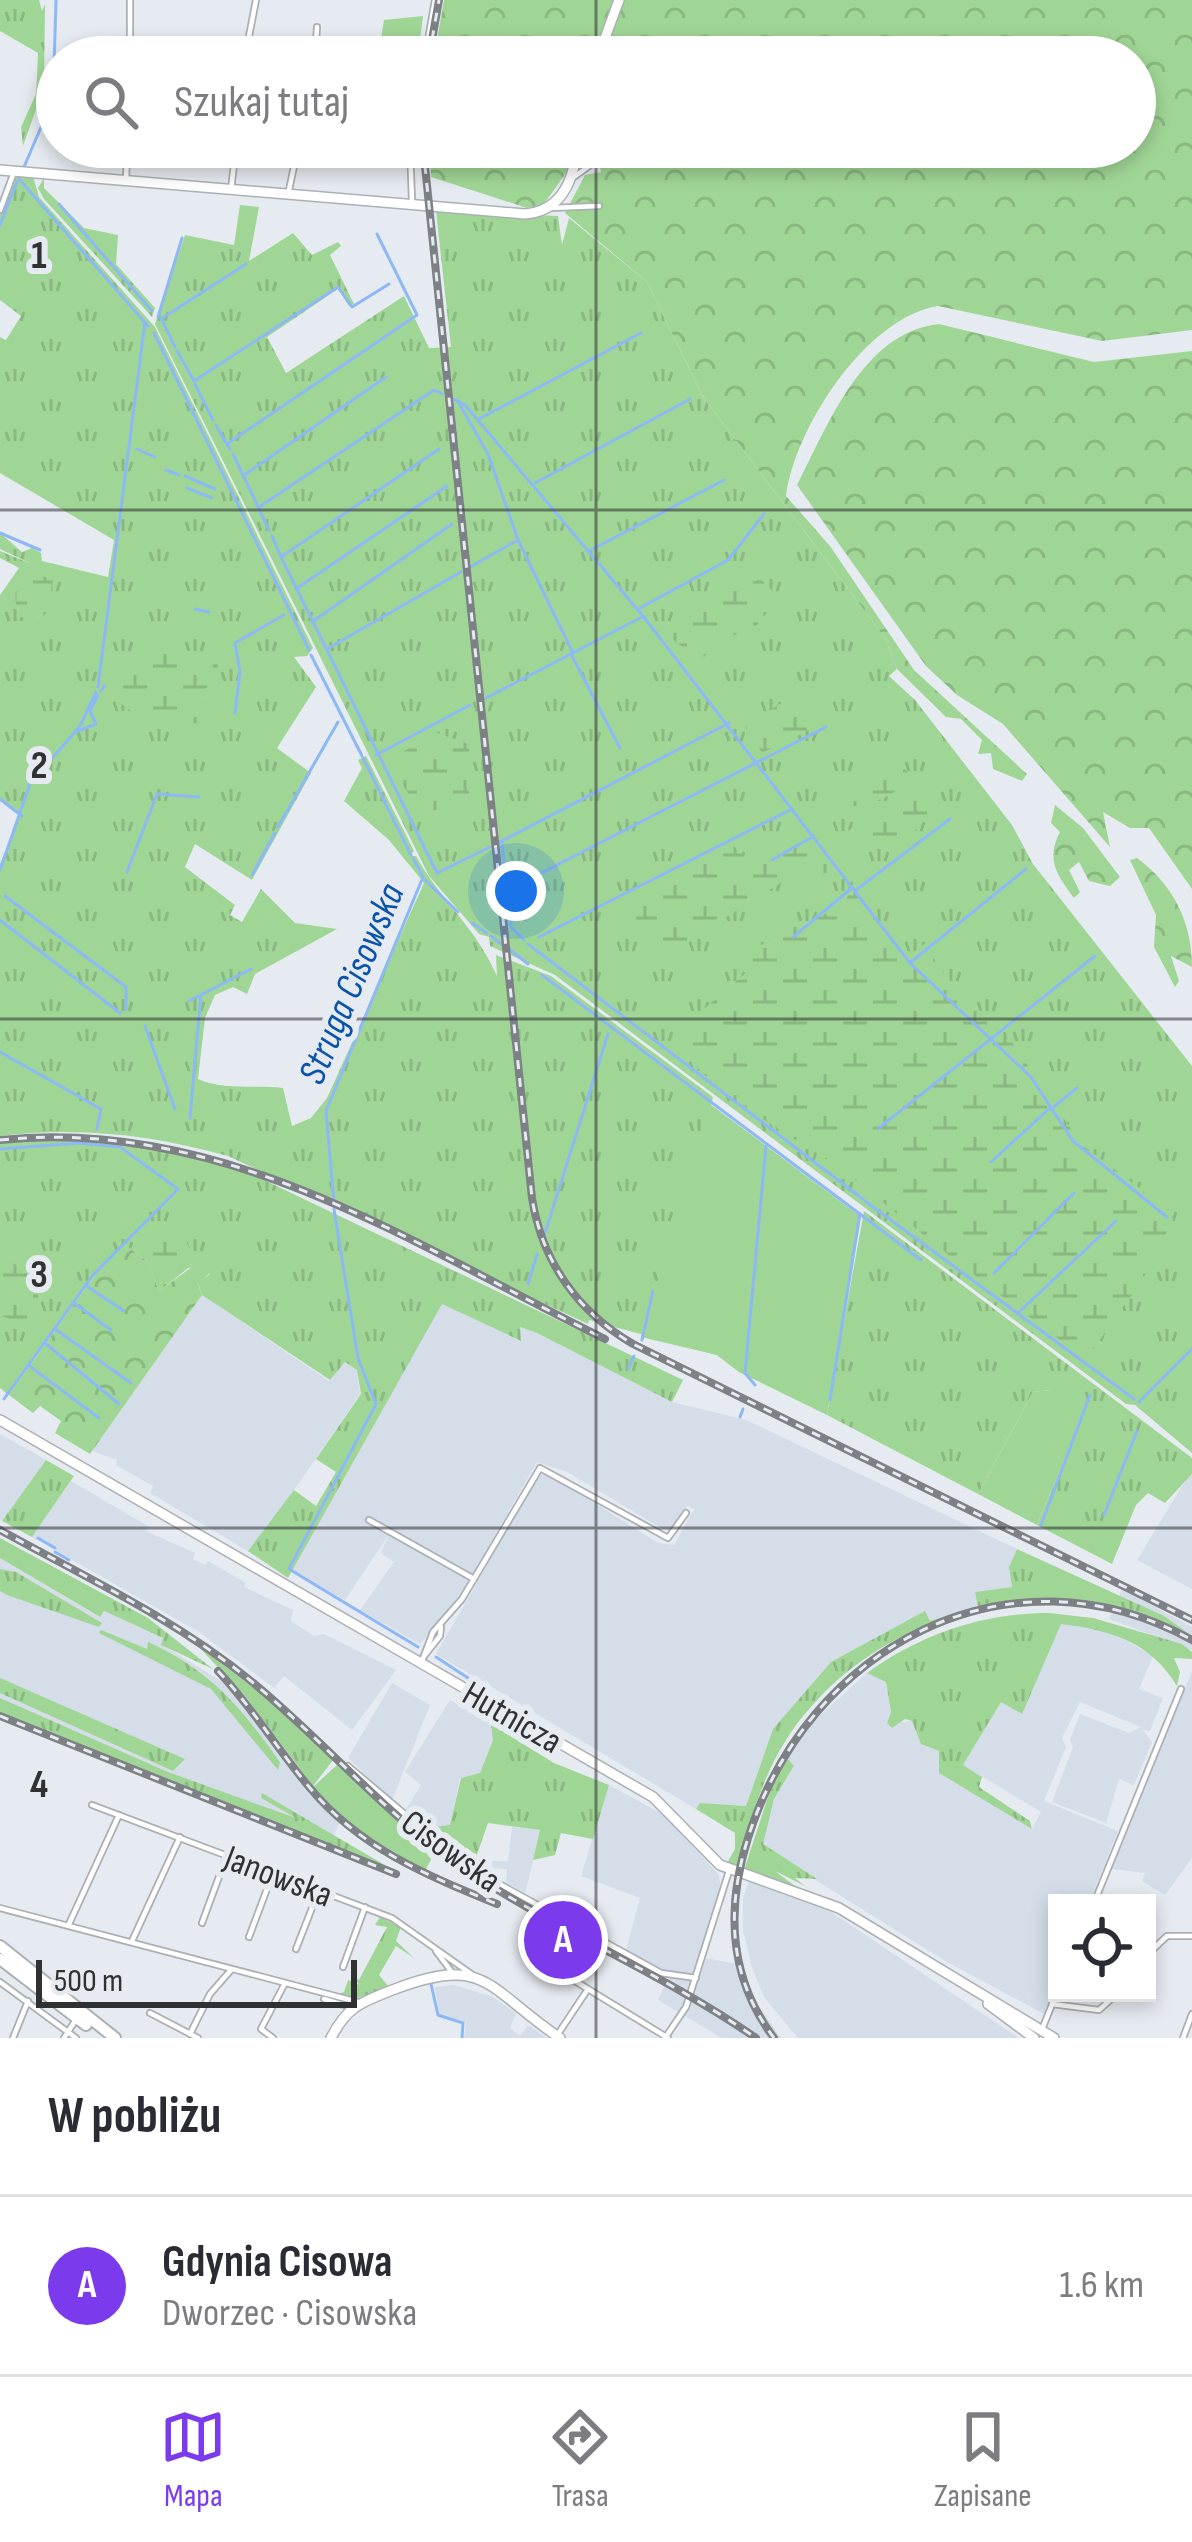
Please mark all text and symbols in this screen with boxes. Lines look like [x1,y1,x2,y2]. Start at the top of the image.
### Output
search box [36,36,1156,168]
icon: search [78,69,144,135]
text: Szukaj tutaj [174,75,349,130]
text: 1 [31,233,47,280]
text: 2 [30,743,48,790]
your location [486,861,546,921]
water label: Struga Cisowska [289,877,416,1091]
text: 3 [30,1252,48,1299]
street label: Hutnicza [455,1673,569,1764]
text: 4 [30,1762,48,1809]
street label: Cisowska [392,1802,509,1903]
street label: Janowska [217,1837,338,1918]
map controls [1048,1894,1156,2002]
button: locate [1048,1894,1156,2002]
pin: A [524,1895,602,1985]
scale bar [36,1954,357,2007]
text: 500 m [54,1961,123,2001]
text: W pobliżu [48,2086,221,2147]
text: Gdynia Cisowa [162,2235,393,2290]
text: A [78,2262,96,2309]
text: 1.6 km [1060,2262,1144,2309]
text: Dworzec · Cisowska [162,2290,417,2337]
tab: Mapa [160,2404,226,2516]
tab: Trasa [547,2404,613,2516]
tab: Zapisane [934,2404,1032,2516]

